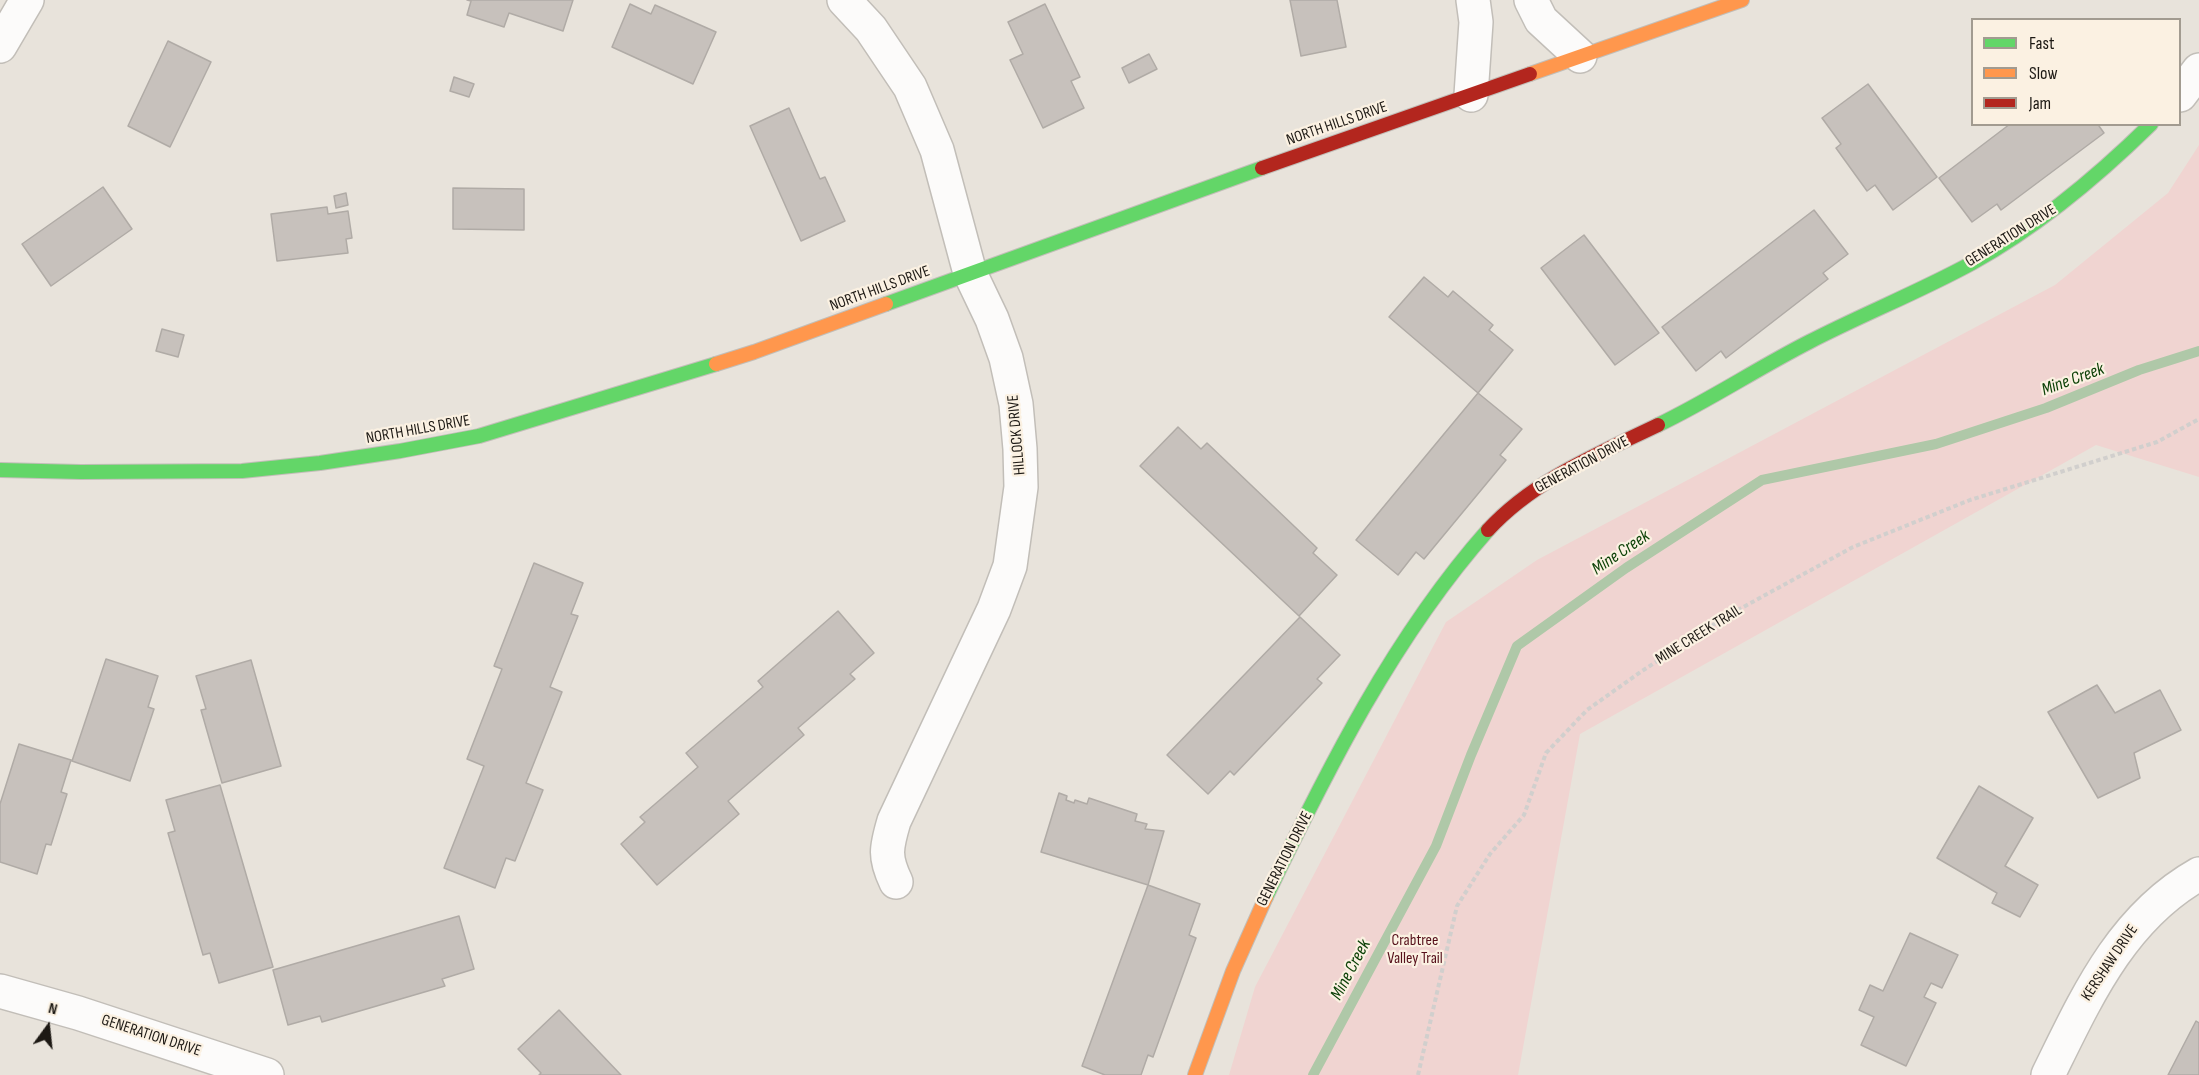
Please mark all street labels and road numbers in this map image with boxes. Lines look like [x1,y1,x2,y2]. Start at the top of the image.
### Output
street label: NORTH HILLS DRIVE [1284,98,1390,150]
street label: GENERATION DRIVE [1962,200,2060,272]
street label: NORTH HILLS DRIVE [827,262,933,316]
street label: HILLOCK DRIVE [1004,394,1030,476]
street label: NORTH HILLS DRIVE [365,411,471,449]
street label: GENERATION DRIVE [1532,432,1632,498]
street label: MINE CREEK TRAIL [1652,601,1746,669]
street label: GENERATION DRIVE [1253,809,1317,909]
street label: KERSHAW DRIVE [2077,921,2143,1005]
street label: GENERATION DRIVE [99,1011,203,1061]

